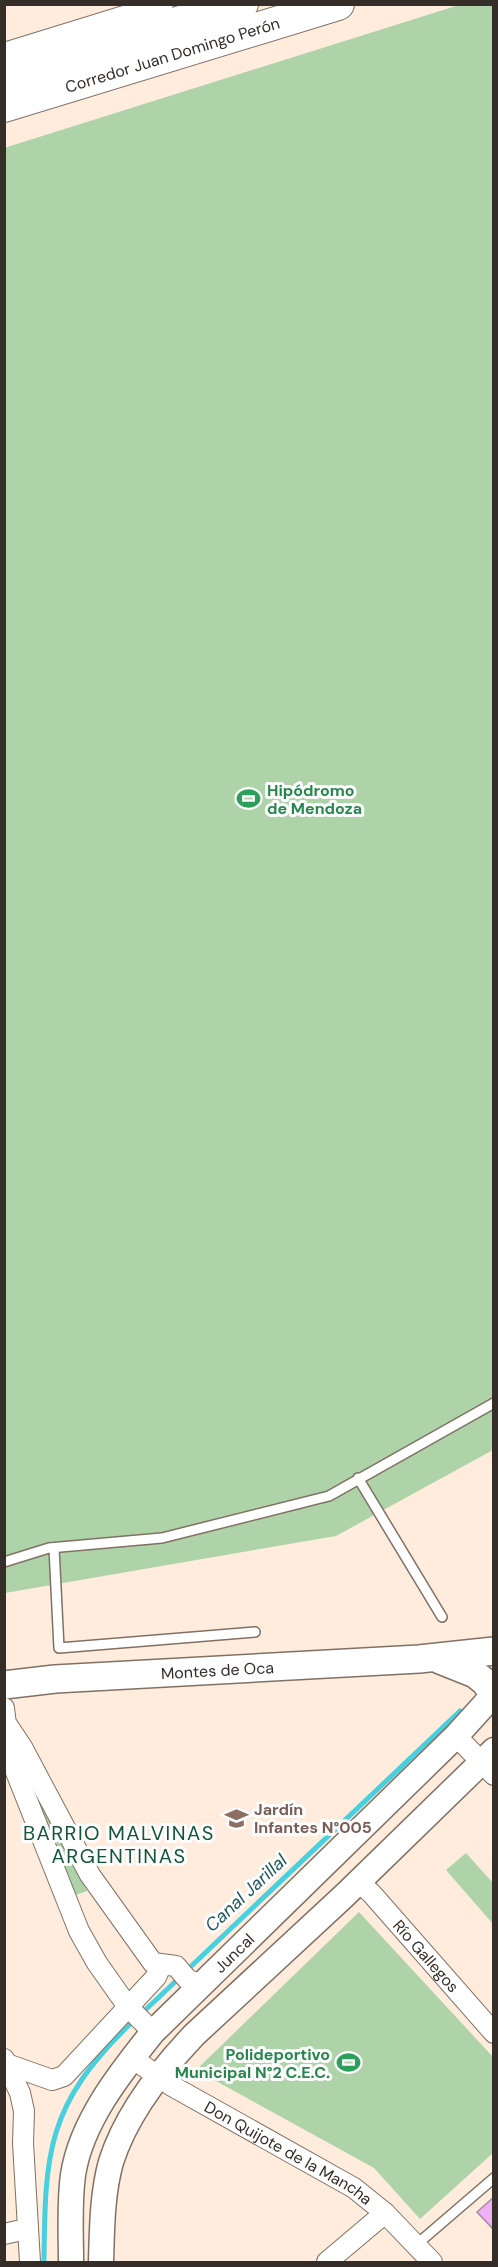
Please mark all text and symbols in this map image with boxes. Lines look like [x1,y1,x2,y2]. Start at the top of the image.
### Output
street label: Corredor Juan Domingo Perón [63,12,282,98]
place label: Hipódromo de Mendoza [267,780,362,819]
sports icon: Hipódromo de Mendoza [236,786,262,812]
street label: Montes de Oca [160,1657,275,1684]
place label: Jardín Infantes N°005 [254,1799,372,1838]
school or university icon: Jardín Infantes N°005 [223,1805,249,1831]
district label: BARRIO MALVINAS ARGENTINAS [23,1820,215,1869]
water label: Canal Jarillal [200,1848,293,1937]
street label: Río Gallegos [388,1915,464,1997]
street label: Juncal [210,1929,259,1978]
place label: Polideportivo Municipal N°2 C.E.C. [175,2044,330,2083]
sports icon: Polideportivo Municipal N°2 C.E.C. [335,2050,361,2076]
street label: Don Quijote de la Mancha [201,2096,376,2210]

